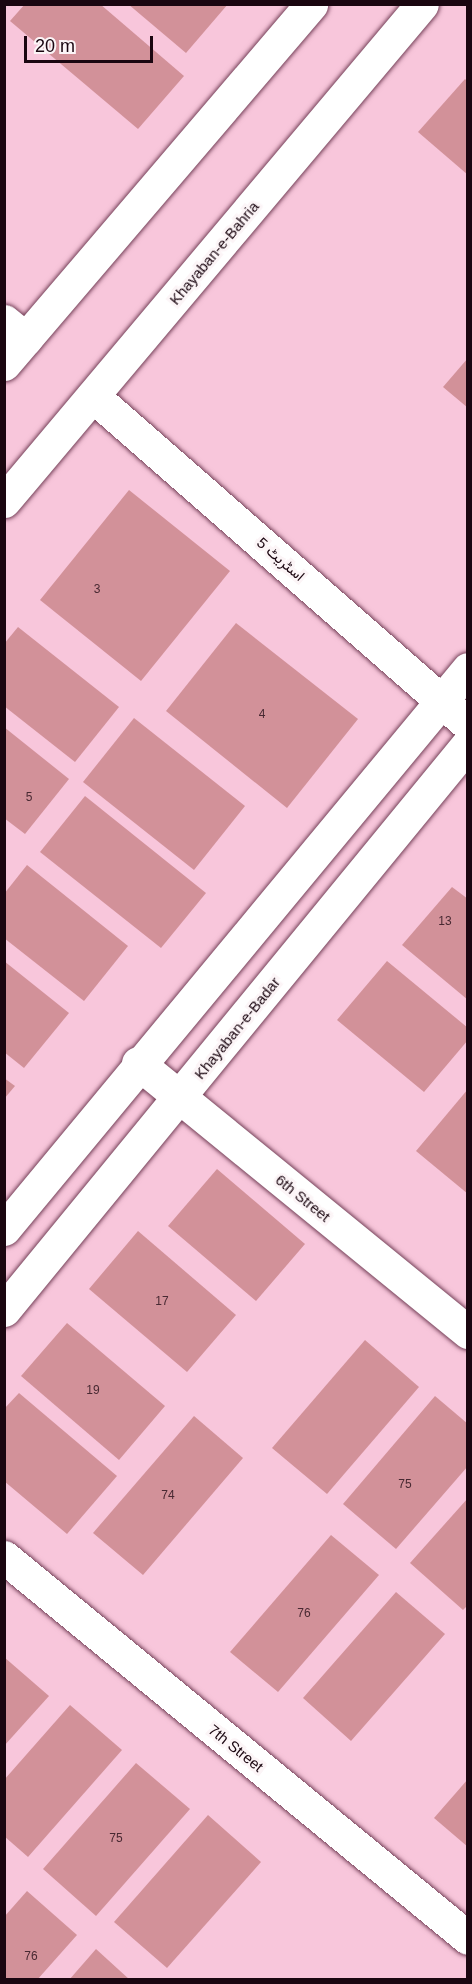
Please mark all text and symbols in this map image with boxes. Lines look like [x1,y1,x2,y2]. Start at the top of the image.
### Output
scale bar [27,24,156,62]
text: 20 m [35,36,75,56]
street label: Khayaban-e-Bahria [166,198,262,308]
street label: اسٹریٹ 5 [253,533,309,585]
house number: 3 [94,583,100,597]
house number: 4 [259,708,265,722]
house number: 5 [26,791,32,805]
house number: 13 [438,915,452,929]
street label: Khayaban-e-Badar [190,973,284,1083]
street label: 6th Street [272,1171,334,1225]
house number: 17 [155,1295,169,1309]
house number: 19 [86,1384,100,1398]
house number: 75 [398,1478,412,1492]
house number: 74 [161,1489,175,1503]
house number: 76 [297,1607,311,1621]
street label: 7th Street [205,1721,267,1775]
house number: 75 [109,1832,123,1846]
house number: 76 [24,1950,38,1964]

